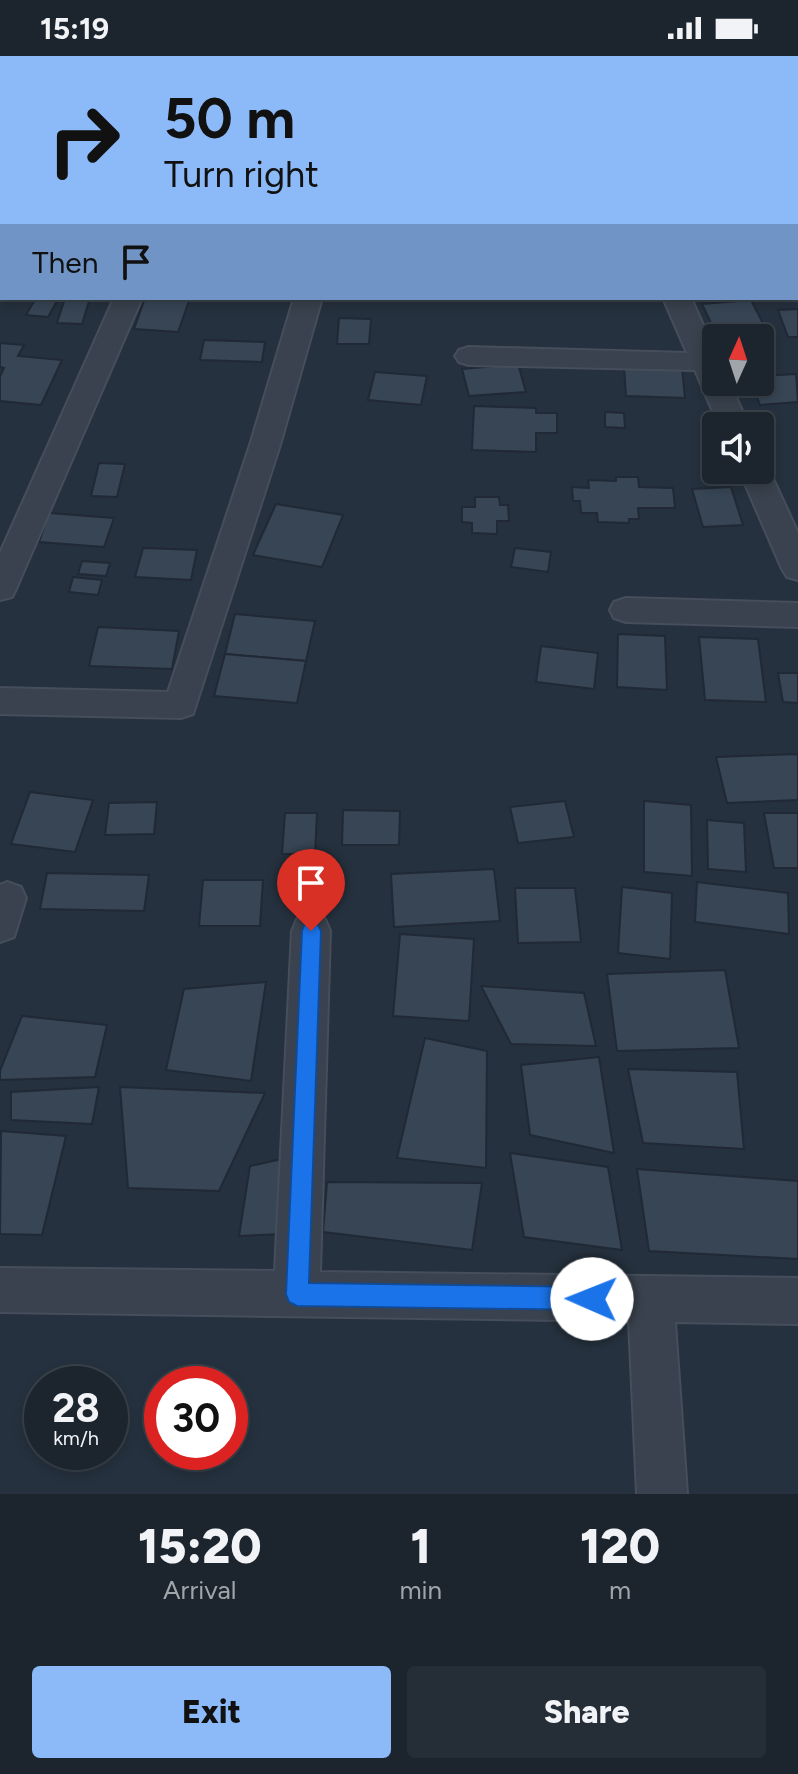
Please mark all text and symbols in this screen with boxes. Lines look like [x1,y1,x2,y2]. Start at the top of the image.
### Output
text: 15:19 [40,10,109,47]
text: 50 m [164,85,295,152]
icon: right [32,88,136,192]
text: Turn right [164,153,319,196]
icon: arrive [114,240,158,284]
text: Then [32,244,98,281]
north arrow [702,324,774,396]
map controls [702,324,774,484]
button: sound [702,412,774,484]
pin [277,849,345,931]
icon: arrive [289,861,333,905]
position arrow [550,1257,634,1341]
speed limit sign: 30 [144,1366,248,1470]
text: 28 [52,1384,100,1432]
text: km/h [53,1426,99,1450]
text: 15:20 [138,1517,262,1575]
text: 1 [411,1517,431,1575]
text: 120 [580,1517,660,1575]
text: Arrival [163,1574,236,1606]
text: min [399,1574,442,1606]
text: m [609,1574,631,1606]
button: Exit [32,1666,391,1758]
button: Share [407,1666,766,1758]

